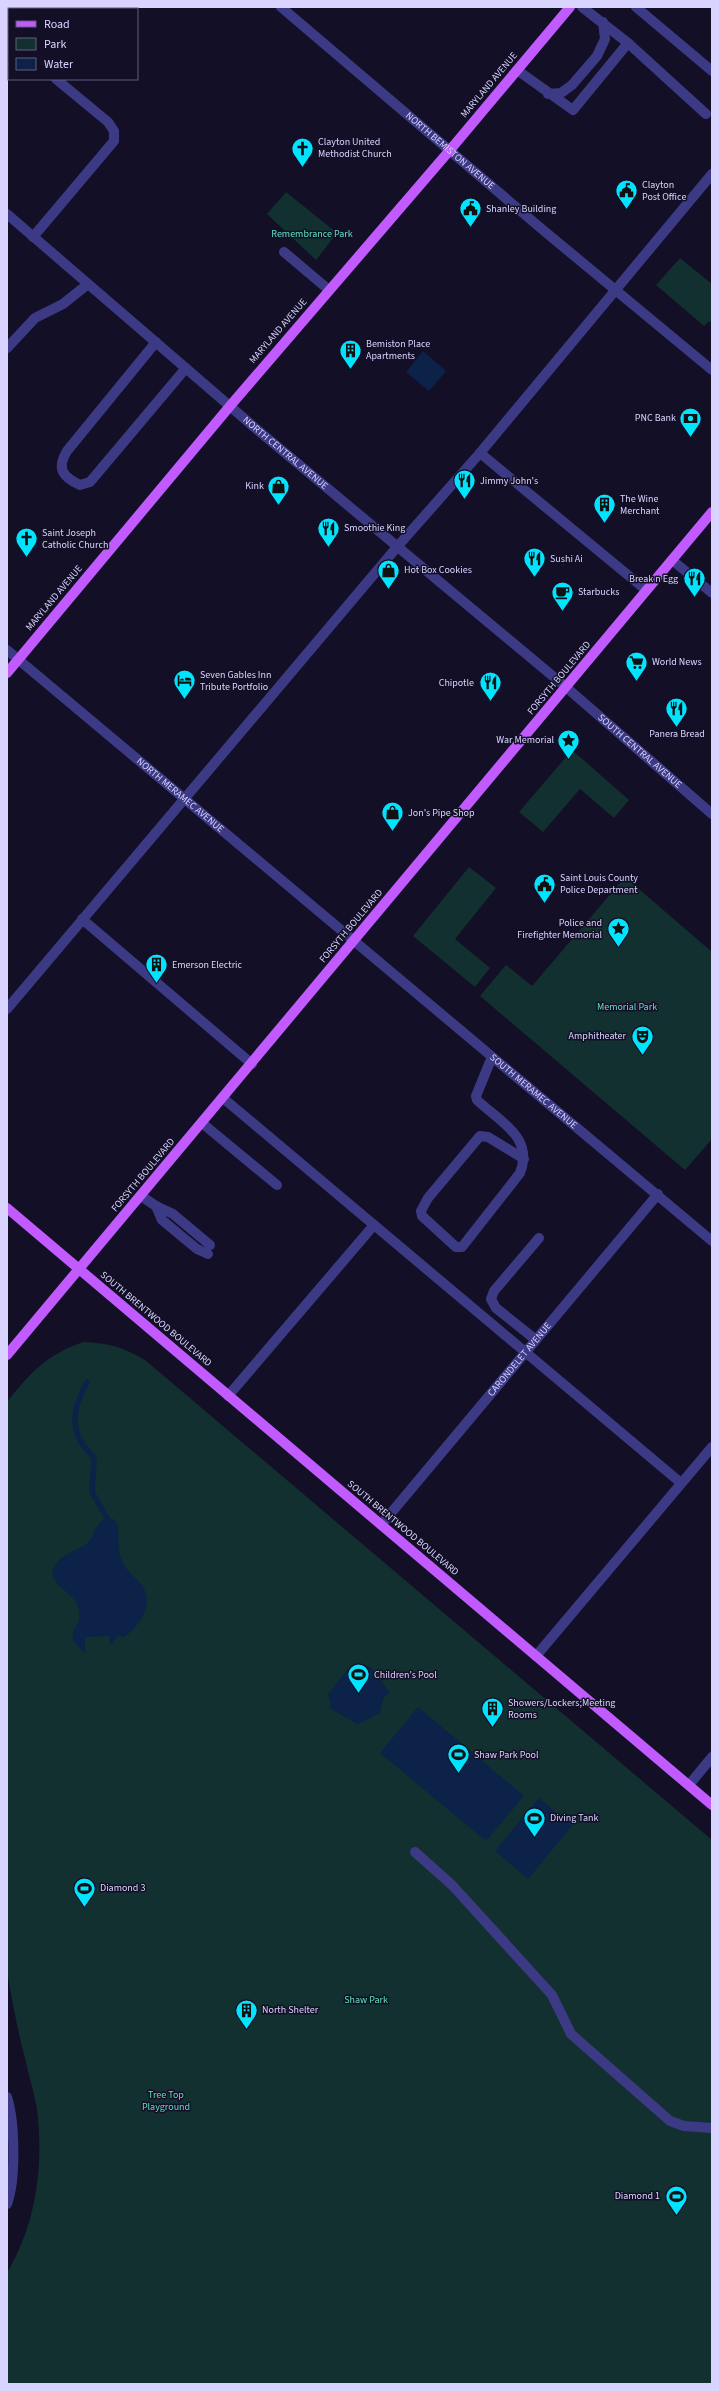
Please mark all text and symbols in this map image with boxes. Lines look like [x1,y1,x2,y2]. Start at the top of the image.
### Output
legend [8,8,138,80]
text: Road [44,16,70,33]
text: Park [44,36,66,53]
street label: MARYLAND AVENUE [457,49,521,121]
text: Water [44,56,74,73]
street label: NORTH BEMISTON AVENUE [402,109,498,193]
church icon: Clayton United Methodist Church [290,135,316,168]
place label: Clayton United Methodist Church [318,135,392,161]
public building icon: Clayton Post Office [614,178,640,211]
place label: Clayton Post Office [642,178,686,204]
public building icon: Shanley Building [457,196,483,229]
place label: Shanley Building [486,202,556,216]
park label: Remembrance Park [271,227,353,241]
street label: MARYLAND AVENUE [246,295,310,367]
building icon: Bemiston Place Apartments [338,337,364,370]
place label: Bemiston Place Apartments [366,337,430,363]
bank icon: PNC Bank [678,405,704,438]
place label: PNC Bank [635,411,676,425]
street label: NORTH CENTRAL AVENUE [240,413,331,493]
restaurant icon: Jimmy John's [451,468,477,501]
shop icon: Kink [266,473,292,506]
place label: Jimmy John's [480,474,538,488]
place label: Kink [245,479,264,493]
building icon: The Wine Merchant [591,492,617,525]
place label: The Wine Merchant [620,492,660,518]
restaurant icon: Smoothie King [316,515,342,548]
place label: Smoothie King [344,521,405,535]
church icon: Saint Joseph Catholic Church [14,526,40,559]
place label: Saint Joseph Catholic Church [42,526,108,552]
restaurant icon: Sushi Ai [521,546,547,579]
place label: Sushi Ai [550,552,583,566]
shop icon: Hot Box Cookies [376,557,402,590]
street label: MARYLAND AVENUE [22,562,86,634]
place label: Hot Box Cookies [404,563,472,577]
restaurant icon: Break n Egg [681,566,707,599]
place label: Break n Egg [629,572,678,586]
cafe icon: Starbucks [550,579,576,612]
place label: Starbucks [578,585,619,599]
street label: FORSYTH BOULEVARD [524,638,594,718]
supermarket icon: World News [624,649,650,682]
place label: World News [652,655,702,669]
hotel icon: Seven Gables Inn Tribute Portfolio [172,668,198,701]
place label: Seven Gables Inn Tribute Portfolio [200,668,271,694]
restaurant icon: Chipotle [477,670,503,703]
place label: Chipotle [439,676,474,690]
restaurant icon: Panera Bread [664,695,690,728]
street label: SOUTH CENTRAL AVENUE [595,711,685,792]
place icon: War Memorial [556,727,582,760]
place label: Panera Bread [649,727,705,741]
place label: War Memorial [496,733,554,747]
street label: NORTH MERAMEC AVENUE [133,754,227,836]
shop icon: Jon's Pipe Shop [379,800,405,833]
place label: Jon's Pipe Shop [408,806,475,820]
public building icon: Saint Louis County Police Department [531,871,557,904]
place label: Saint Louis County Police Department [560,871,638,897]
street label: FORSYTH BOULEVARD [316,886,386,966]
place label: Police and Firefighter Memorial [517,916,602,942]
place icon: Police and Firefighter Memorial [605,916,631,949]
building icon: Emerson Electric [143,952,169,985]
place label: Emerson Electric [172,958,243,972]
park label: Memorial Park [597,1000,657,1014]
theatre icon: Amphitheater [629,1023,655,1056]
place label: Amphitheater [569,1029,627,1043]
street label: SOUTH MERAMEC AVENUE [487,1051,580,1132]
street label: FORSYTH BOULEVARD [108,1135,178,1215]
street label: SOUTH BRENTWOOD BOULEVARD [97,1268,215,1370]
street label: CARONDELET AVENUE [484,1319,555,1399]
street label: SOUTH BRENTWOOD BOULEVARD [344,1477,462,1579]
sports icon: Children's Pool [345,1662,371,1695]
place label: Children's Pool [374,1668,437,1682]
building icon: Showers/Lockers;Meeting Rooms [480,1696,506,1729]
place label: Showers/Lockers;Meeting Rooms [508,1696,615,1722]
sports icon: Shaw Park Pool [445,1742,471,1775]
place label: Shaw Park Pool [474,1748,539,1762]
sports icon: Diving Tank [521,1805,547,1838]
place label: Diving Tank [550,1811,598,1825]
sports icon: Diamond 3 [71,1875,97,1908]
place label: Diamond 3 [100,1881,145,1895]
park label: Shaw Park [344,1993,388,2007]
building icon: North Shelter [233,1997,259,2030]
place label: North Shelter [262,2003,319,2017]
park label: Tree Top Playground [142,2088,190,2114]
sports icon: Diamond 1 [663,2183,689,2216]
place label: Diamond 1 [615,2189,660,2203]

